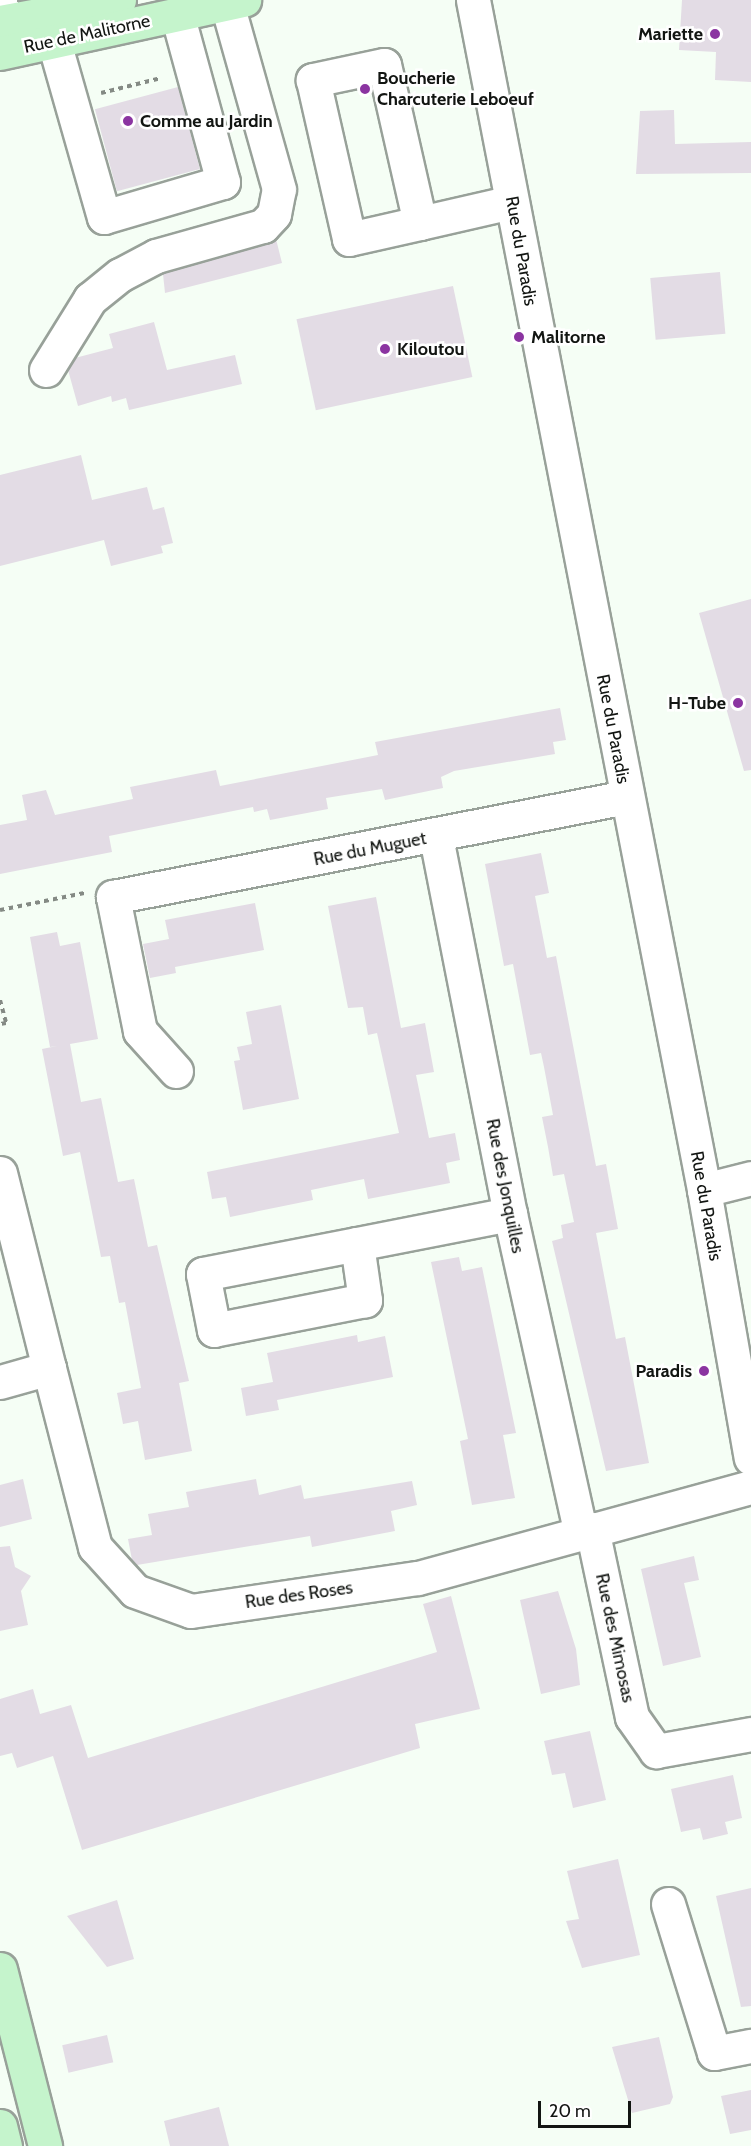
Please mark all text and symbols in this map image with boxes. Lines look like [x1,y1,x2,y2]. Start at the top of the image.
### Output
street label: Rue de Malitorne [22,10,152,58]
place label: Mariette [638,23,703,45]
marker: Mariette [708,27,722,41]
place label: Boucherie Charcuterie Leboeuf [377,68,534,110]
marker: Boucherie Charcuterie Leboeuf [358,82,372,96]
place label: Comme au Jardin [140,110,273,132]
marker: Comme au Jardin [121,114,135,128]
street label: Rue du Paradis [501,194,541,308]
place label: Malitorne [531,326,606,348]
marker: Malitorne [512,330,526,344]
place label: Kiloutou [397,338,464,360]
marker: Kiloutou [378,342,392,356]
street label: Rue du Paradis [592,672,634,786]
place label: H-Tube [668,692,726,714]
marker: H-Tube [731,696,745,710]
street label: Rue du Muguet [312,827,428,871]
street label: Rue des Jonquilles [481,1117,529,1255]
street label: Rue du Paradis [686,1149,726,1263]
place label: Paradis [636,1360,692,1382]
marker: Paradis [697,1364,711,1378]
street label: Rue des Mimosas [591,1571,639,1705]
street label: Rue des Roses [244,1577,354,1613]
scale bar [541,2089,634,2127]
text: 20 m [549,2100,591,2122]

